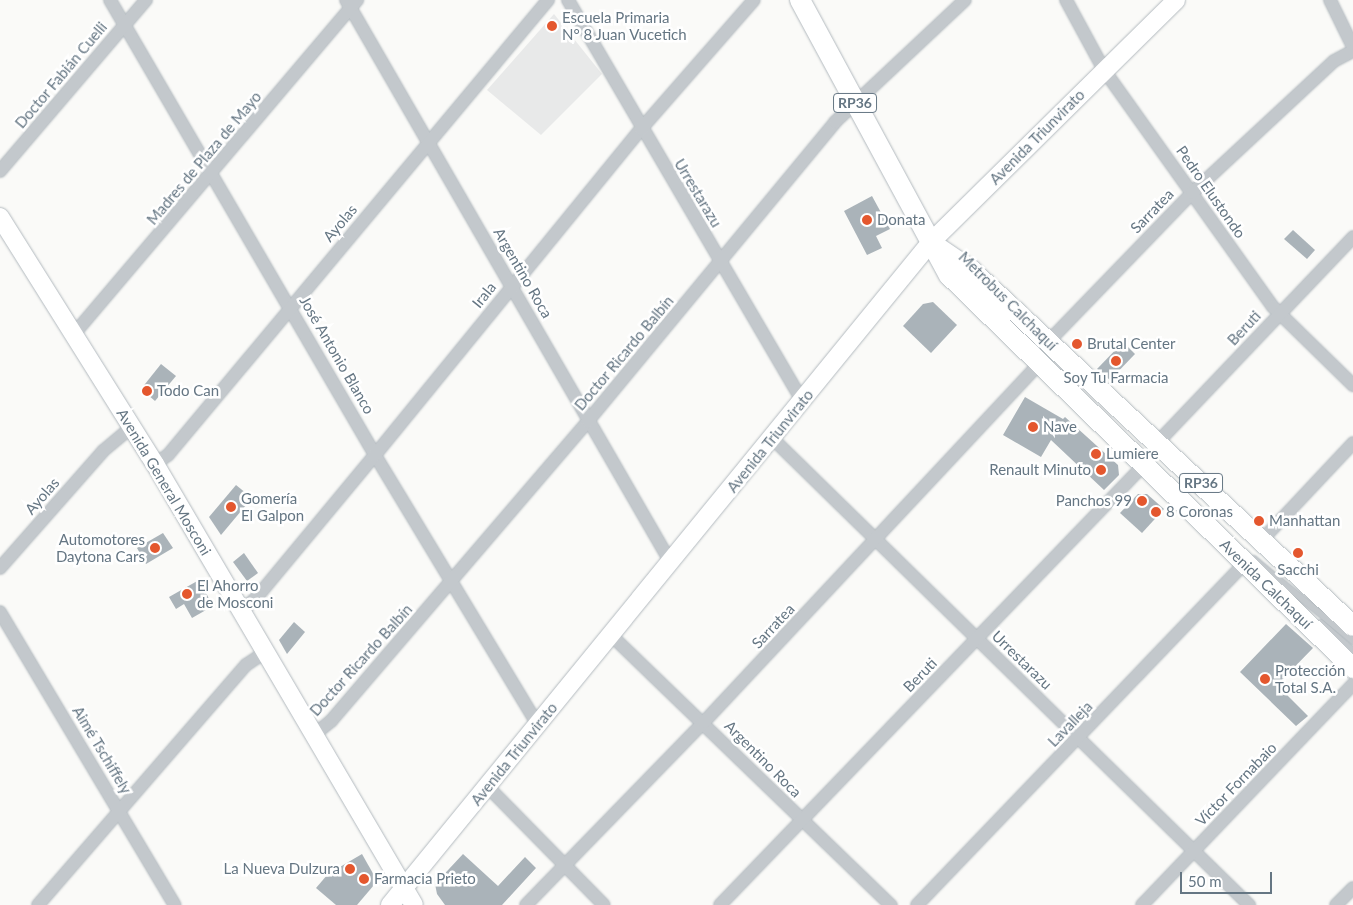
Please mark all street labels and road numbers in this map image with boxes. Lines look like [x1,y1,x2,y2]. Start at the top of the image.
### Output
street label: Doctor Fabián Cuelli [11,18,111,132]
street label: Avenida Triunvirato [986,86,1088,188]
street label: Madres de Plaza de Mayo [143,88,265,228]
road number: RP36 [832,92,878,115]
street label: Pedro Elustondo [1172,142,1250,242]
street label: Urrestarazu [671,156,725,230]
street label: Sarratea [1127,185,1177,237]
street label: Ayolas [319,201,361,245]
street label: Argentino Roca [490,225,556,321]
street label: Metrobus Calchaquí [955,248,1061,354]
street label: Irala [468,279,500,311]
street label: Doctor Ricardo Balbín [571,292,677,414]
street label: José Antonio Blanco [296,293,378,417]
street label: Beruti [1224,307,1264,349]
street label: Avenida Triunvirato [723,386,817,496]
street label: Avenida General Mosconi [113,405,215,559]
road number: RP36 [1178,472,1224,494]
street label: Ayolas [21,474,63,518]
street label: Avenida Calchaquí [1216,535,1316,633]
street label: Doctor Ricardo Balbín [306,600,416,720]
street label: Sarratea [748,600,798,652]
street label: Urrestarazu [988,627,1056,693]
street label: Beruti [899,654,941,696]
street label: Lavalleja [1044,698,1096,750]
street label: Avenida Triunvirato [467,699,561,809]
street label: Aimé Tschiffely [69,703,135,797]
street label: Argentino Roca [721,717,805,801]
street label: Víctor Fornabaio [1192,738,1280,830]

